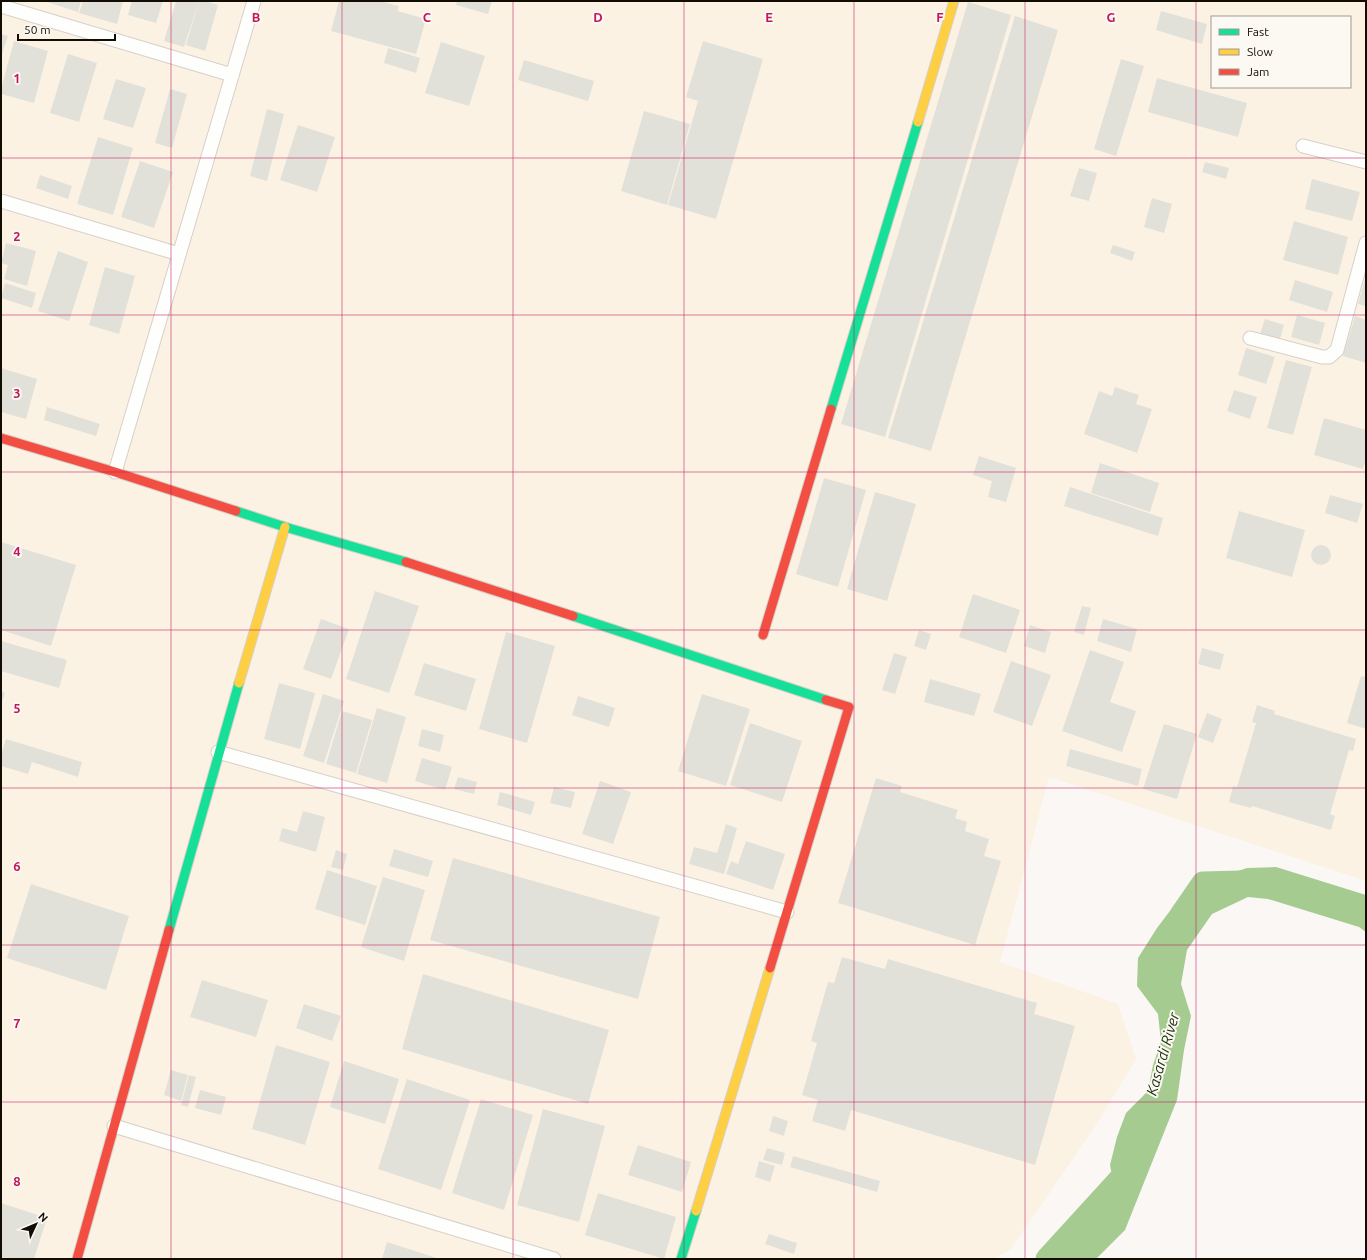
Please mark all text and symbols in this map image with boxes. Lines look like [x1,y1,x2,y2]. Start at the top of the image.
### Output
text: B [252,10,261,24]
text: C [423,10,432,24]
text: D [593,10,603,24]
text: E [765,10,773,24]
text: F [936,10,944,24]
text: G [1107,10,1116,24]
scale bar [18,16,115,42]
legend [1211,16,1351,88]
text: 50 m [24,23,51,36]
text: Fast [1247,25,1269,38]
text: Slow [1247,45,1273,58]
text: Jam [1247,65,1269,78]
text: 1 [13,71,21,85]
text: 2 [13,229,21,243]
text: 3 [13,386,21,400]
text: 4 [13,544,21,558]
text: 5 [13,701,21,715]
text: 6 [13,859,21,873]
water label: Kasardi River [1143,1009,1183,1097]
text: 7 [13,1016,21,1030]
text: 8 [13,1174,21,1188]
north arrow [16,1204,56,1244]
text: N [36,1210,50,1224]

